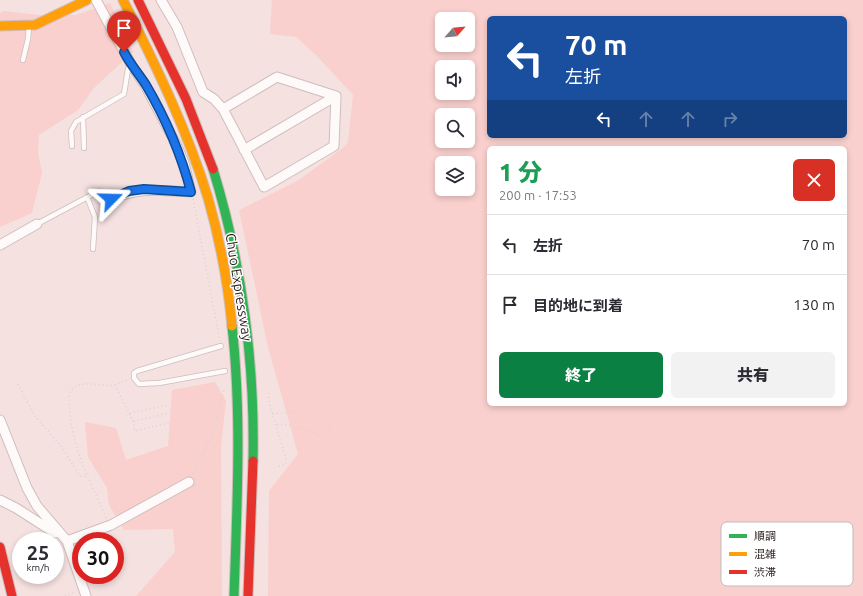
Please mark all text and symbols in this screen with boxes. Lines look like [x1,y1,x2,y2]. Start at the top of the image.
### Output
pin [107,11,141,52]
north arrow [435,12,475,52]
map controls [435,12,475,196]
icon: arrive [113,17,135,39]
text: 70 m [565,29,627,60]
icon: left [499,32,551,84]
button: sound [435,60,475,100]
text: 左折 [565,66,601,86]
button: search [435,108,475,148]
icon: left [593,108,615,130]
icon: ahead [635,108,657,130]
icon: ahead [677,108,699,130]
icon: right [719,108,741,130]
button: layers [435,156,475,196]
text: 1 分 [499,159,542,186]
button: close [793,159,835,201]
position arrow [90,178,132,220]
text: 200 m · 17:53 [499,188,577,202]
street label: Chuo Expressway [223,232,255,342]
icon: left [499,234,521,256]
text: 70 m [802,236,835,253]
text: 左折 [533,237,563,254]
icon: arrive [499,294,521,316]
text: 130 m [793,296,835,313]
text: 目的地に到着 [533,297,623,314]
button: 終了 [499,352,663,398]
button: 共有 [671,352,835,398]
legend [721,522,853,586]
text: 順調 [754,530,776,542]
speed limit sign: 30 [72,532,124,584]
text: 25 [27,541,49,564]
text: 混雑 [754,548,776,560]
text: km/h [26,562,50,573]
text: 渋滞 [754,566,776,578]

